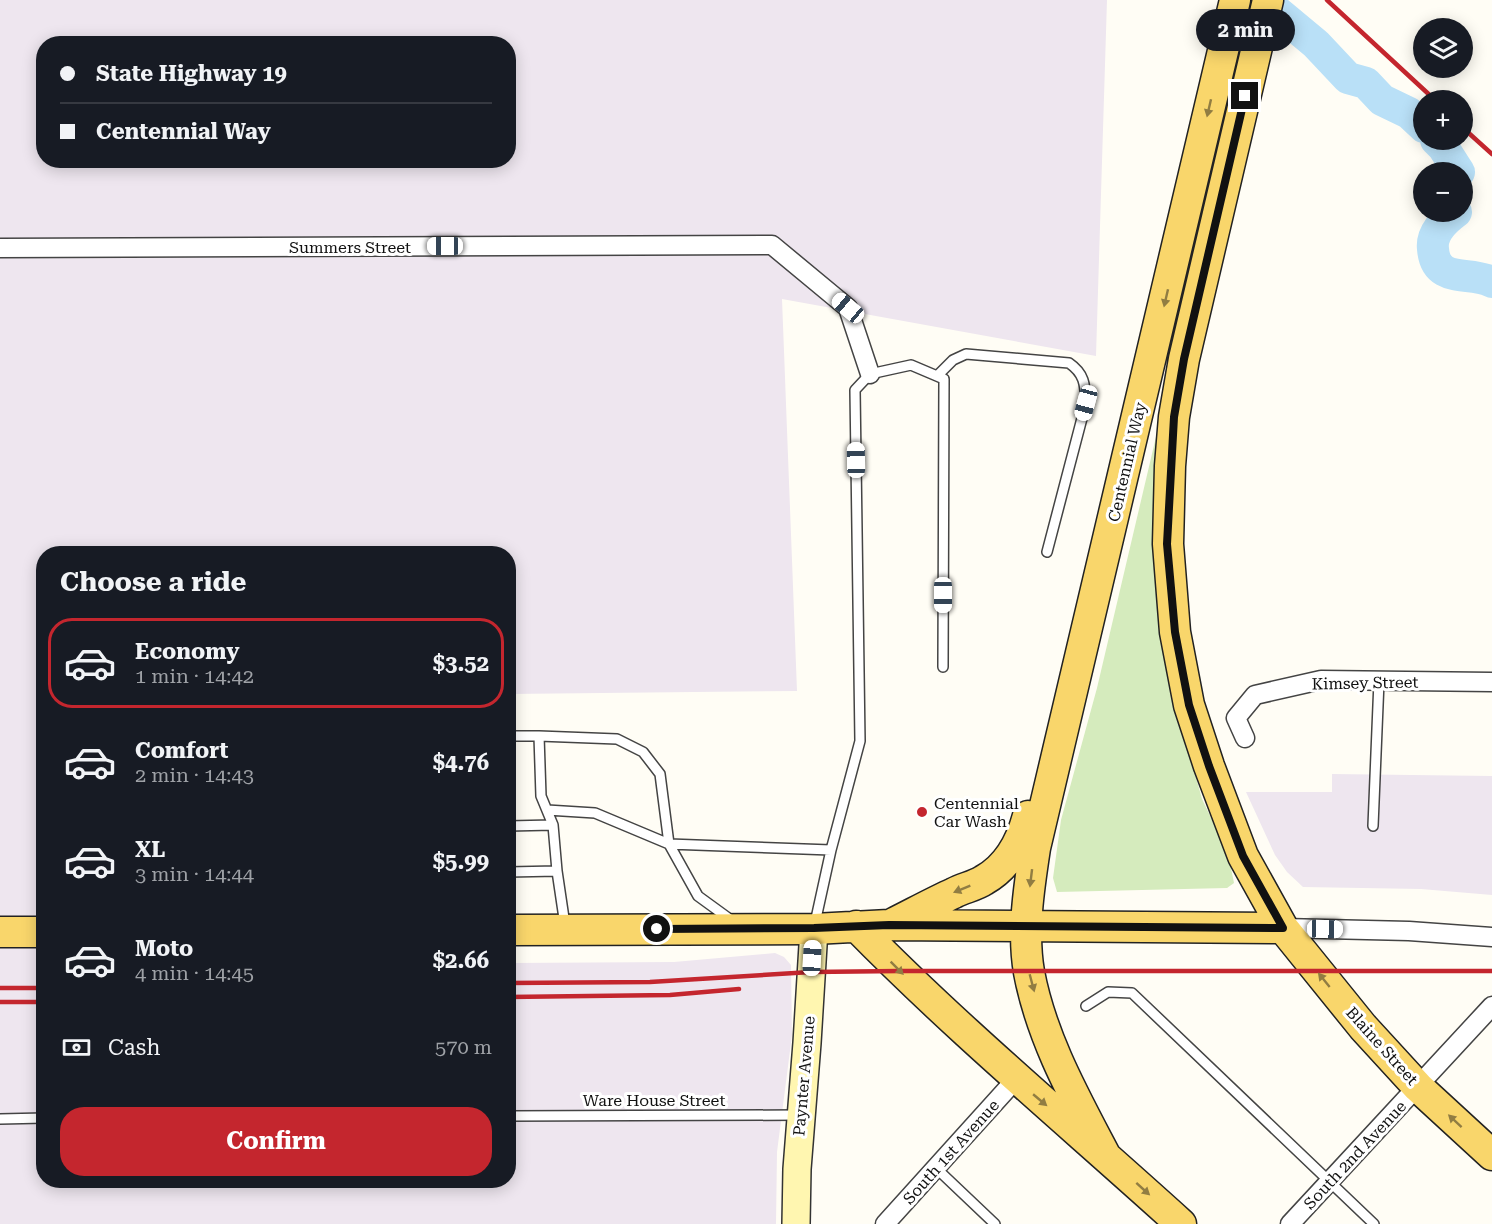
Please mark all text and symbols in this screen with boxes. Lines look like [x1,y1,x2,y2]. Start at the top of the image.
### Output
callout: 2 min [1196,9,1294,51]
text: 2 min [1218,18,1273,42]
map controls [1413,18,1473,222]
button: layers [1413,18,1473,78]
text: State Highway 19 [96,61,287,86]
route end [1231,82,1258,109]
button: + [1413,90,1473,150]
one-way arrow [1204,99,1214,117]
text: Centennial Way [96,119,271,144]
button: − [1413,162,1473,222]
car [427,237,463,255]
street label: Summers Street [289,238,411,257]
one-way arrow [1160,289,1170,307]
car [828,290,868,326]
car [1073,383,1099,423]
street label: Centennial Way [1104,400,1150,524]
car [847,442,865,478]
text: Choose a ride [60,566,246,598]
car [934,577,952,613]
icon: car [63,636,117,690]
text: Economy [135,639,239,664]
text: $3.52 [433,651,489,676]
text: 1 min · 14:42 [135,664,254,688]
street label: Kimsey Street [1311,673,1419,693]
icon: car [63,735,117,789]
text: Comfort [135,738,228,763]
text: $4.76 [433,750,489,775]
text: 2 min · 14:43 [135,763,254,787]
place label: Centennial Car Wash [934,794,1019,831]
marker: Centennial Car Wash [915,805,929,819]
icon: car [63,834,117,888]
text: XL [135,837,165,862]
text: $5.99 [433,849,489,874]
text: 3 min · 14:44 [135,862,254,886]
one-way arrow [1026,869,1035,888]
one-way arrow [953,885,971,894]
route start [643,915,670,942]
car [1307,920,1343,938]
icon: car [63,933,117,987]
text: Moto [135,936,193,961]
car [802,940,822,976]
text: $2.66 [433,948,489,973]
one-way arrow [889,960,903,974]
text: 4 min · 14:45 [135,961,254,985]
one-way arrow [1318,972,1331,988]
one-way arrow [1028,974,1038,993]
street label: Blaine Street [1342,1003,1422,1089]
street label: Paynter Avenue [789,1015,819,1137]
icon: cash [60,1031,93,1064]
text: Cash [108,1035,160,1060]
text: 570 m [435,1035,492,1059]
street label: Ware House Street [583,1091,725,1110]
one-way arrow [1032,1093,1047,1106]
street label: South 1st Avenue [899,1096,1003,1208]
street label: South 2nd Avenue [1300,1097,1410,1213]
button: Confirm [60,1107,492,1176]
one-way arrow [1448,1115,1463,1128]
one-way arrow [1135,1182,1150,1195]

